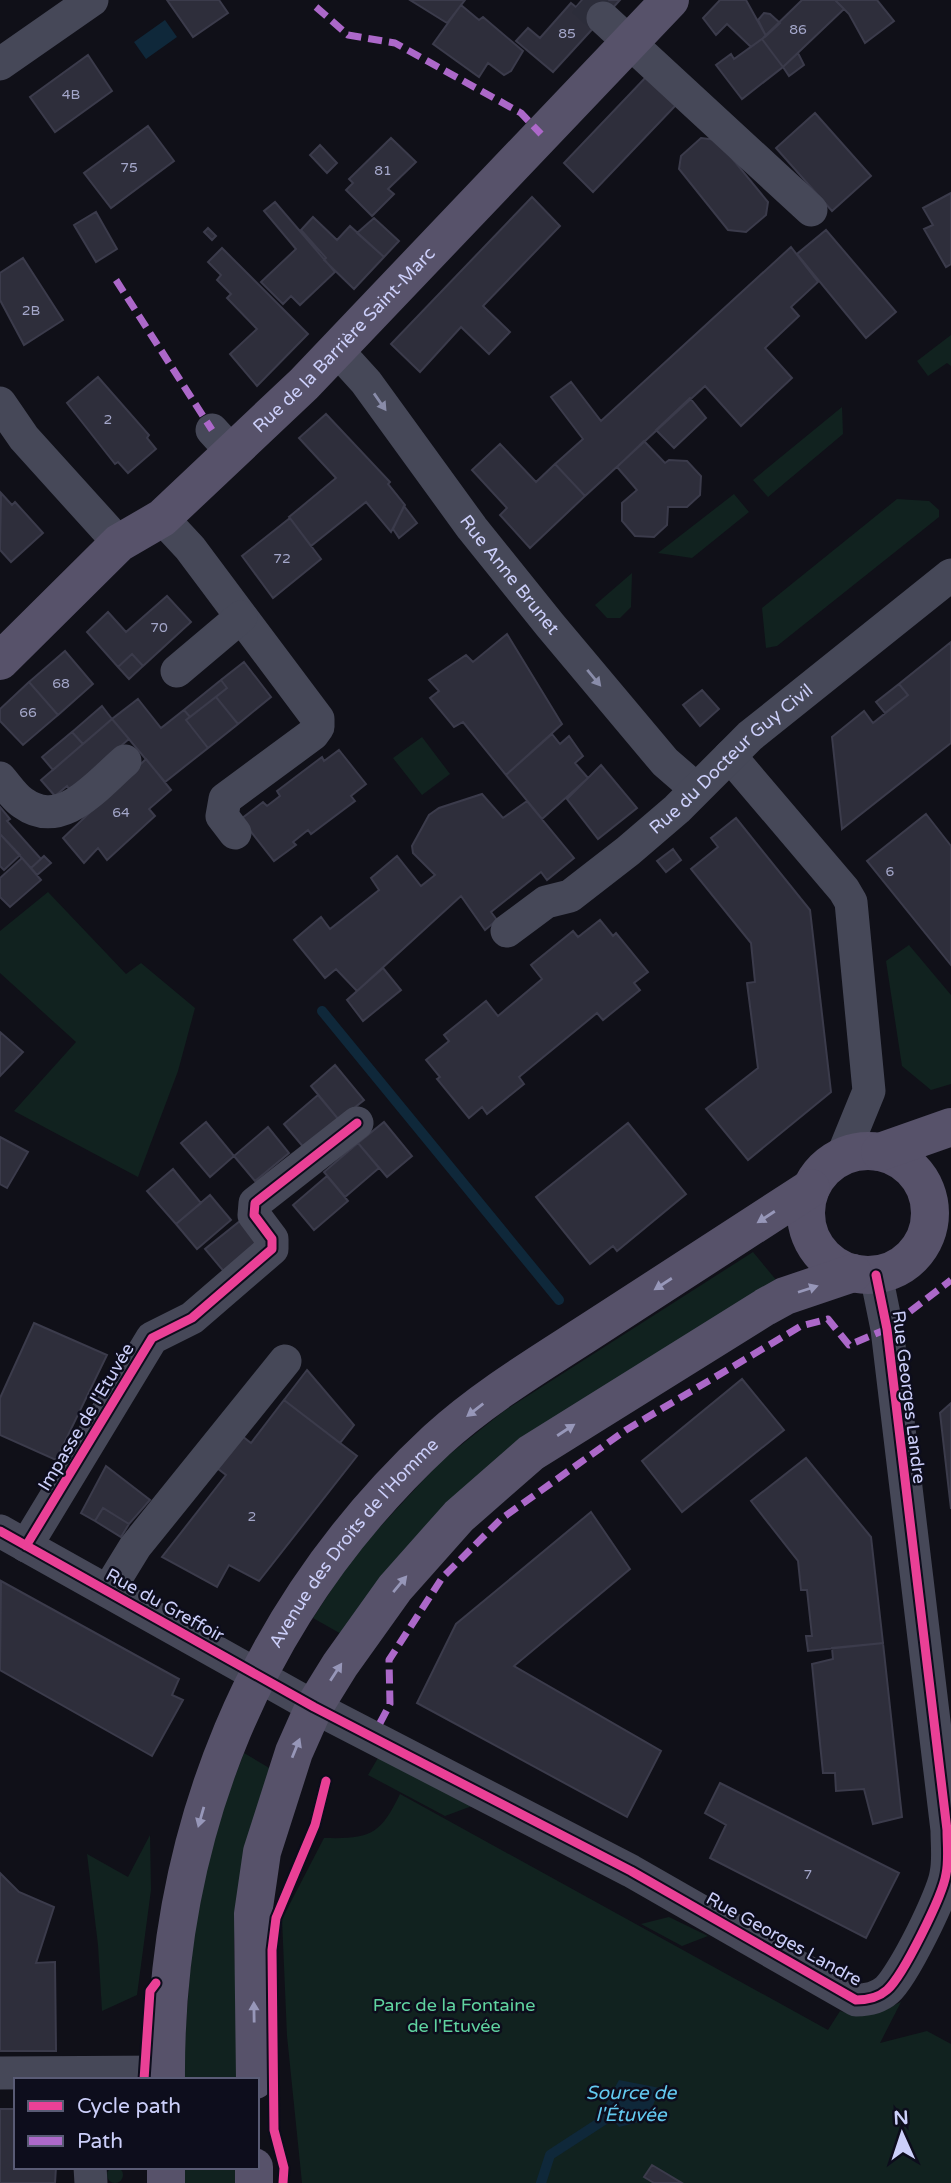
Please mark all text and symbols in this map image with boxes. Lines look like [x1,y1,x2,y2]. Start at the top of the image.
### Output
house number: 86 [789,21,807,38]
house number: 85 [558,25,576,42]
house number: 4B [62,86,80,103]
house number: 75 [120,159,138,176]
house number: 81 [374,162,392,179]
street label: Rue de la Barrière Saint-Marc [248,242,440,437]
house number: 2B [22,302,40,319]
one-way arrow [373,393,387,411]
house number: 2 [104,411,112,428]
street label: Rue Anne Brunet [455,511,564,639]
house number: 72 [273,550,291,567]
house number: 70 [150,619,168,636]
one-way arrow [586,669,602,687]
house number: 68 [52,675,70,692]
street label: Rue du Docteur Guy Civil [645,679,817,839]
house number: 66 [19,704,37,721]
house number: 64 [112,804,130,821]
house number: 6 [886,863,895,880]
one-way arrow [756,1211,776,1224]
one-way arrow [654,1277,673,1290]
one-way arrow [798,1283,819,1294]
street label: Rue Georges Landre [887,1309,931,1485]
street label: Impasse de l'Etuvée [33,1339,139,1495]
one-way arrow [466,1403,484,1418]
one-way arrow [556,1423,575,1436]
street label: Avenue des Droits de l'Homme [264,1433,443,1652]
house number: 2 [248,1508,256,1525]
street label: Rue du Greffoir [102,1563,228,1647]
one-way arrow [392,1575,407,1592]
one-way arrow [329,1662,342,1682]
one-way arrow [291,1737,302,1758]
one-way arrow [195,1806,206,1828]
house number: 7 [804,1866,812,1883]
street label: Rue Georges Landre [702,1887,866,1991]
park label: Parc de la Fontaine de l'Etuvée [373,1994,535,2037]
one-way arrow [248,2000,260,2022]
legend [14,2078,259,2169]
water label: Source de l'Étuvée [586,2082,677,2126]
text: Cycle path [77,2094,181,2119]
north arrow [867,2099,937,2169]
text: N [893,2107,909,2129]
text: Path [77,2129,123,2154]

